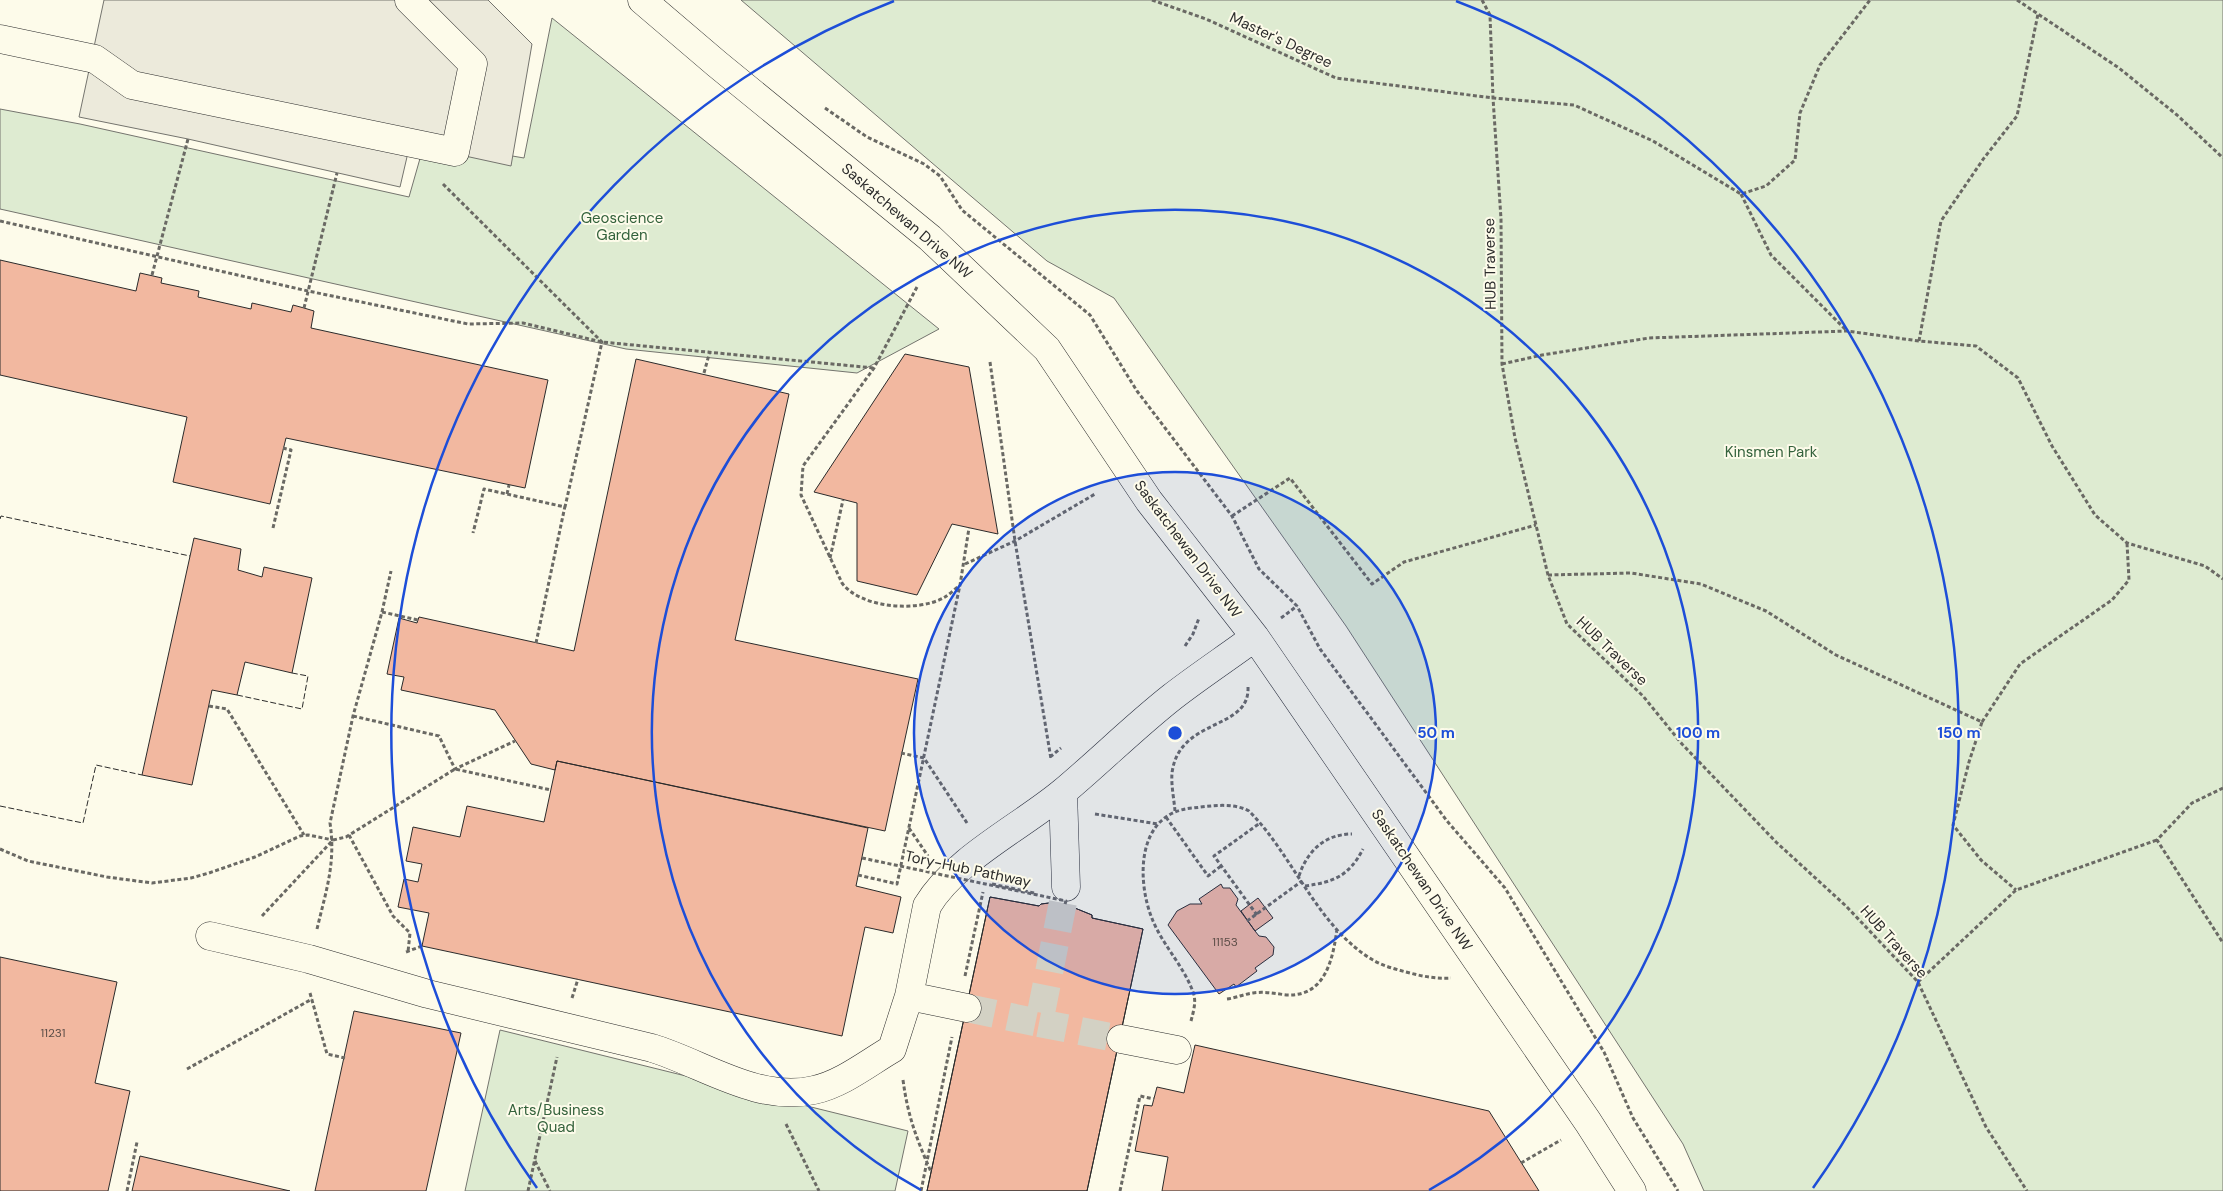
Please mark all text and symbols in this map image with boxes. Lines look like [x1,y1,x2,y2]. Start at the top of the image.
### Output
street label: Master's Degree [1226,7,1336,73]
street label: Saskatchewan Drive NW [837,159,977,284]
park label: Geoscience Garden [581,208,663,245]
street label: HUB Traverse [1479,218,1501,310]
park label: Kinsmen Park [1725,442,1818,462]
street label: Saskatchewan Drive NW [1130,476,1247,622]
street label: HUB Traverse [1572,612,1652,690]
text: 50 m [1417,723,1455,743]
text: 100 m [1676,723,1720,743]
text: 150 m [1938,723,1981,743]
centre of rings [1166,724,1184,742]
street label: Saskatchewan Drive NW [1367,805,1477,955]
street label: Tory-Hub Pathway [903,846,1034,892]
street label: HUB Traverse [1856,901,1932,983]
house number: 11153 [1212,934,1238,950]
house number: 11231 [40,1025,66,1041]
park label: Arts/Business Quad [508,1100,604,1137]

